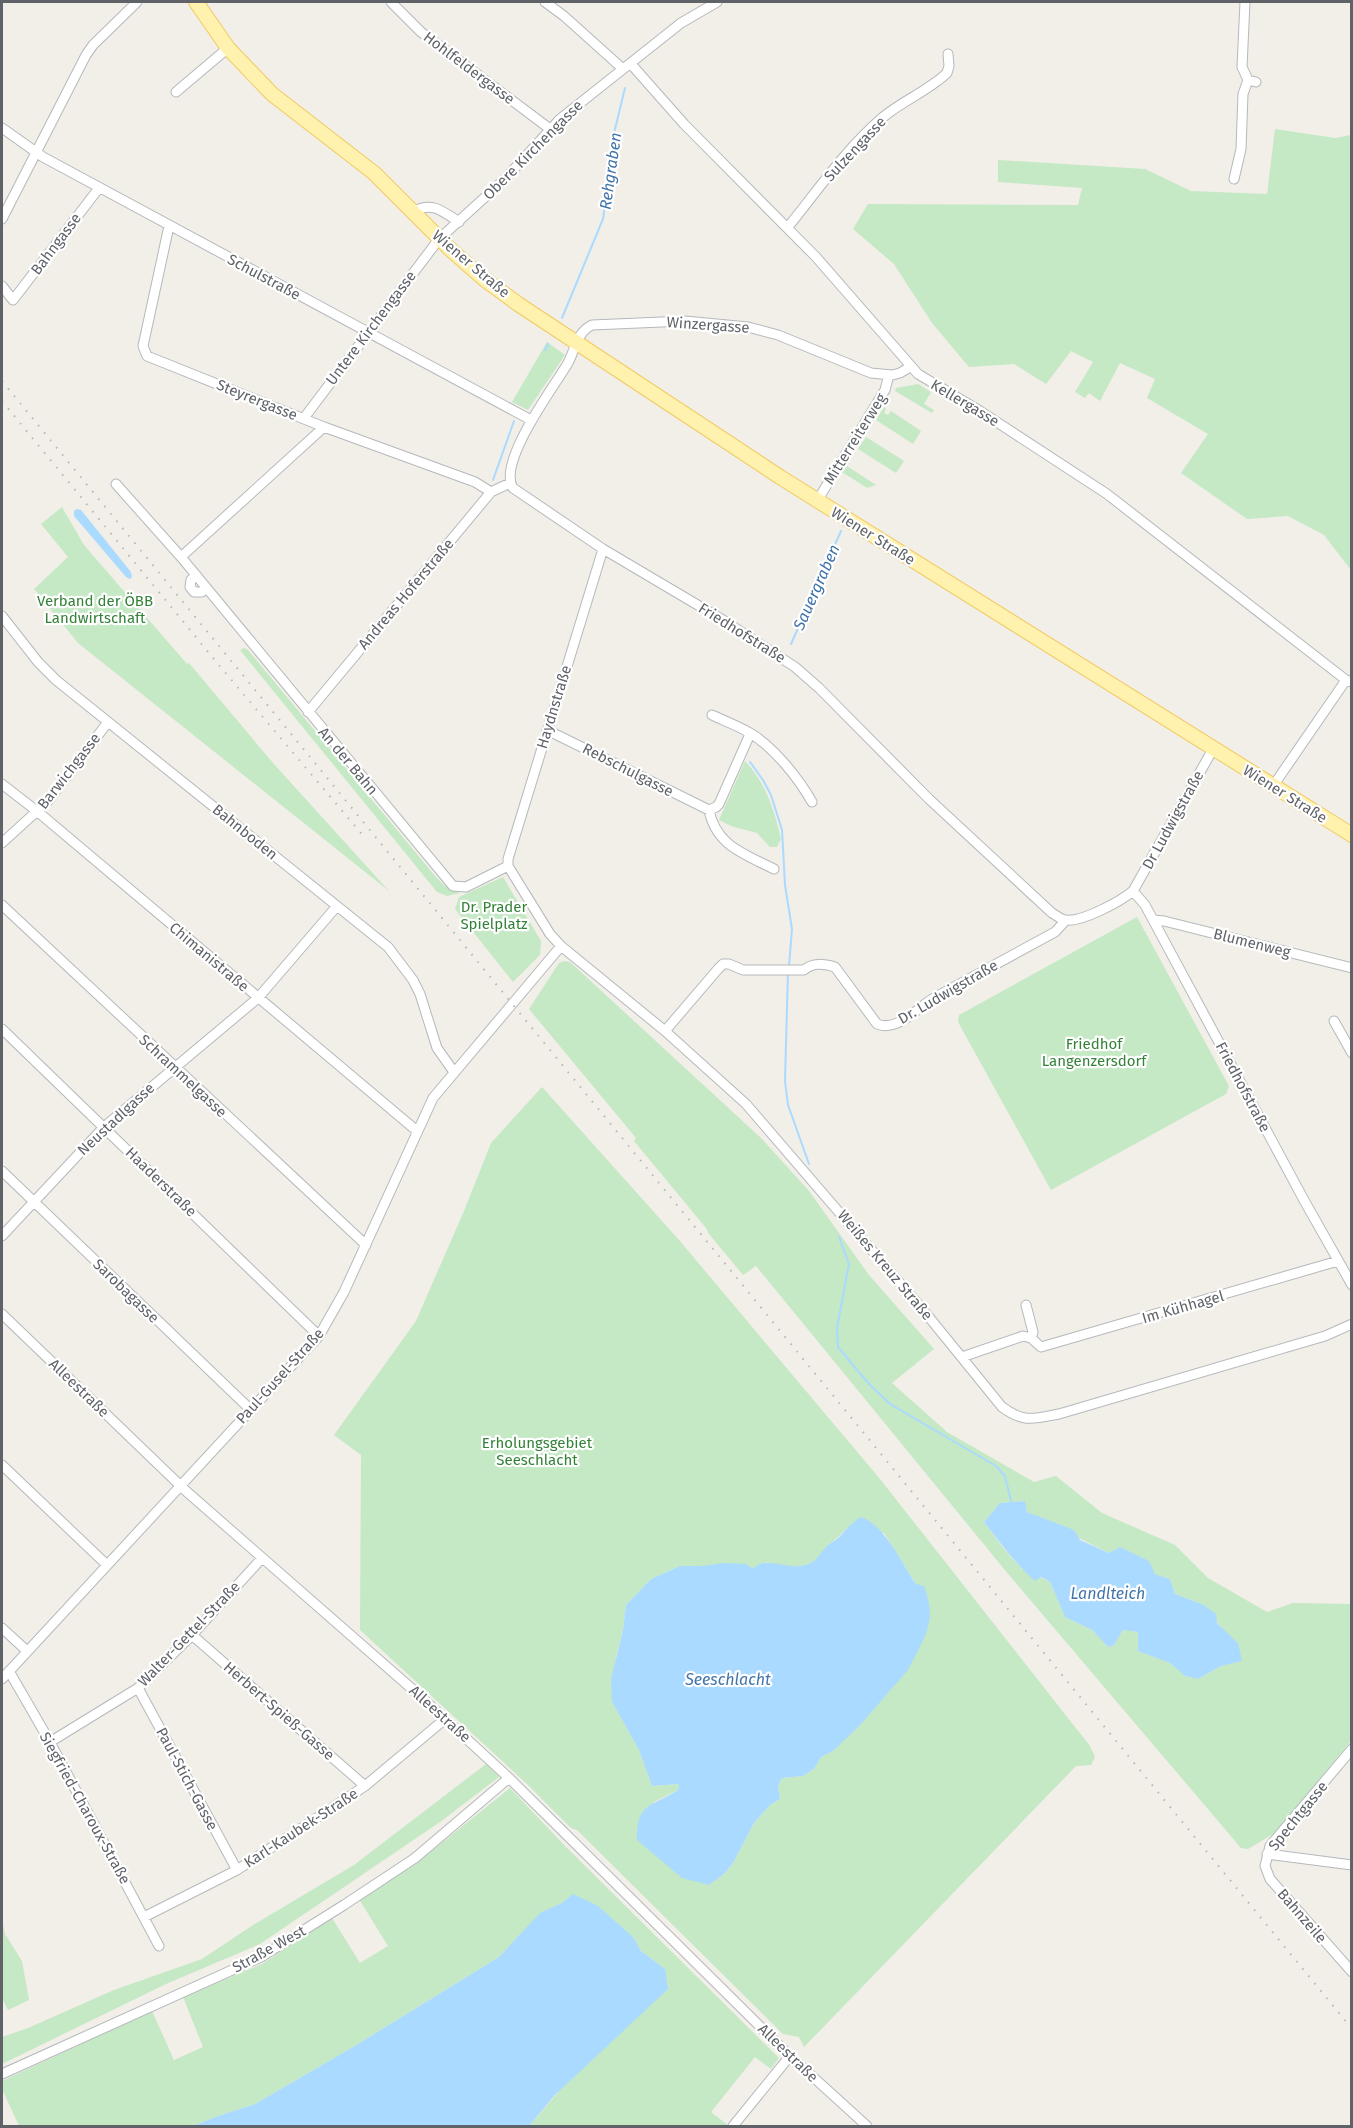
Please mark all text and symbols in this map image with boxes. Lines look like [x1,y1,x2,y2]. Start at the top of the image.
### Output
street label: Hohlfeldergasse [420,28,518,108]
street label: Obere Kirchengasse [479,96,587,204]
street label: Sulzengasse [820,113,890,185]
water label: Rehgraben [596,131,625,211]
street label: Bahngasse [27,210,85,278]
street label: Wiener Straße [429,226,513,302]
street label: Schulstraße [224,250,304,304]
street label: Untere Kirchengasse [322,267,420,389]
street label: Winzergasse [666,313,750,337]
street label: Steyrergasse [214,376,300,424]
street label: Kellergasse [927,376,1003,430]
street label: Mitterreiterweg [820,390,890,488]
street label: Wiener Straße [828,503,918,569]
street label: Andreas Hoferstraße [354,535,458,653]
water label: Sauergraben [789,541,844,634]
park label: Verband der ÖBB Landwirtschaft [37,592,153,627]
street label: Friedhofstraße [695,599,789,667]
street label: Haydnstraße [533,663,575,751]
street label: An der Bahn [314,723,382,799]
street label: Barwichgasse [34,729,104,813]
street label: Rebschulgasse [580,739,676,801]
street label: Wiener Straße [1240,761,1330,827]
street label: Dr Ludwigstraße [1138,768,1208,872]
street label: Bahnboden [209,800,281,864]
park label: Dr. Prader Spielplatz [460,898,528,933]
street label: Chimanistraße [166,919,252,995]
street label: Blumenweg [1212,925,1293,961]
street label: Dr. Ludwigstraße [895,956,1001,1028]
street label: Schrammelgasse [135,1031,231,1121]
park label: Friedhof Langenzersdorf [1042,1035,1147,1070]
street label: Friedhofstraße [1212,1039,1274,1135]
street label: Neustadlgasse [74,1079,158,1159]
street label: Haaderstraße [122,1144,200,1220]
street label: Weißes Kreuz Straße [834,1206,936,1324]
street label: Sarobagasse [89,1255,163,1327]
street label: Im Kühhagel [1140,1287,1227,1327]
street label: Paul-Gusel-Straße [232,1325,328,1427]
street label: Alleestraße [45,1355,113,1421]
park label: Erholungsgebiet Seeschlacht [482,1434,593,1469]
street label: Walter-Gettel-Straße [134,1578,244,1690]
water label: Landlteich [1071,1584,1145,1603]
street label: Herbert-Spieß-Gasse [220,1658,338,1764]
water label: Seeschlacht [684,1670,771,1689]
street label: Alleestraße [406,1682,474,1746]
street label: Paul-Stich-Gasse [152,1725,222,1833]
street label: Siegfried-Charoux-Straße [36,1729,134,1887]
street label: Spechtgasse [1265,1778,1331,1854]
street label: Karl-Kaubek-Straße [241,1784,361,1872]
street label: Bahnzeile [1273,1885,1331,1947]
street label: Straße West [229,1921,309,1976]
street label: Alleestraße [754,2020,822,2086]

